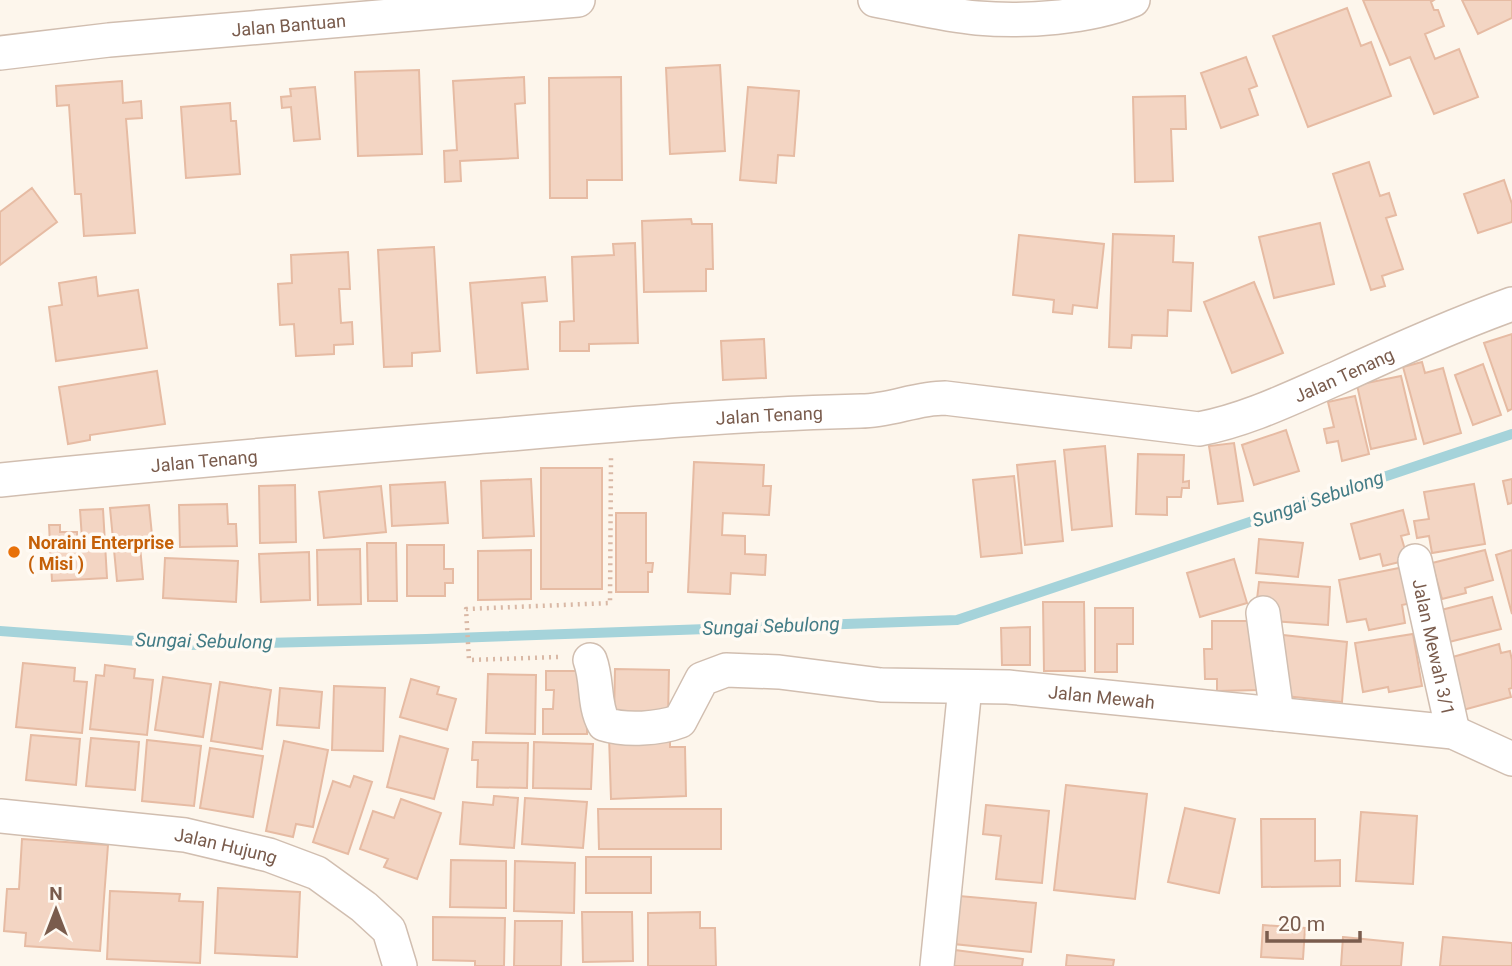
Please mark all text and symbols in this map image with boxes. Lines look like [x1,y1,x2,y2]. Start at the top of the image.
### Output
street label: Jalan Bantuan [230,9,347,40]
street label: Jalan Tenang [1291,343,1397,406]
street label: Jalan Tenang [715,402,823,428]
street label: Jalan Tenang [150,445,258,476]
water label: Sungai Sebulong [1249,466,1387,532]
place label: Noraini Enterprise ( Misi ) [28,532,174,575]
marker: Noraini Enterprise ( Misi ) [6,544,22,560]
street label: Jalan Mewah 3/1 [1409,577,1459,717]
water label: Sungai Sebulong [702,612,840,640]
water label: Sungai Sebulong [135,628,273,654]
street label: Jalan Mewah [1047,681,1156,712]
street label: Jalan Hujung [173,823,281,868]
north arrow [21,875,91,945]
text: N [49,882,63,905]
scale bar [1267,900,1360,944]
text: 20 m [1278,912,1325,936]

